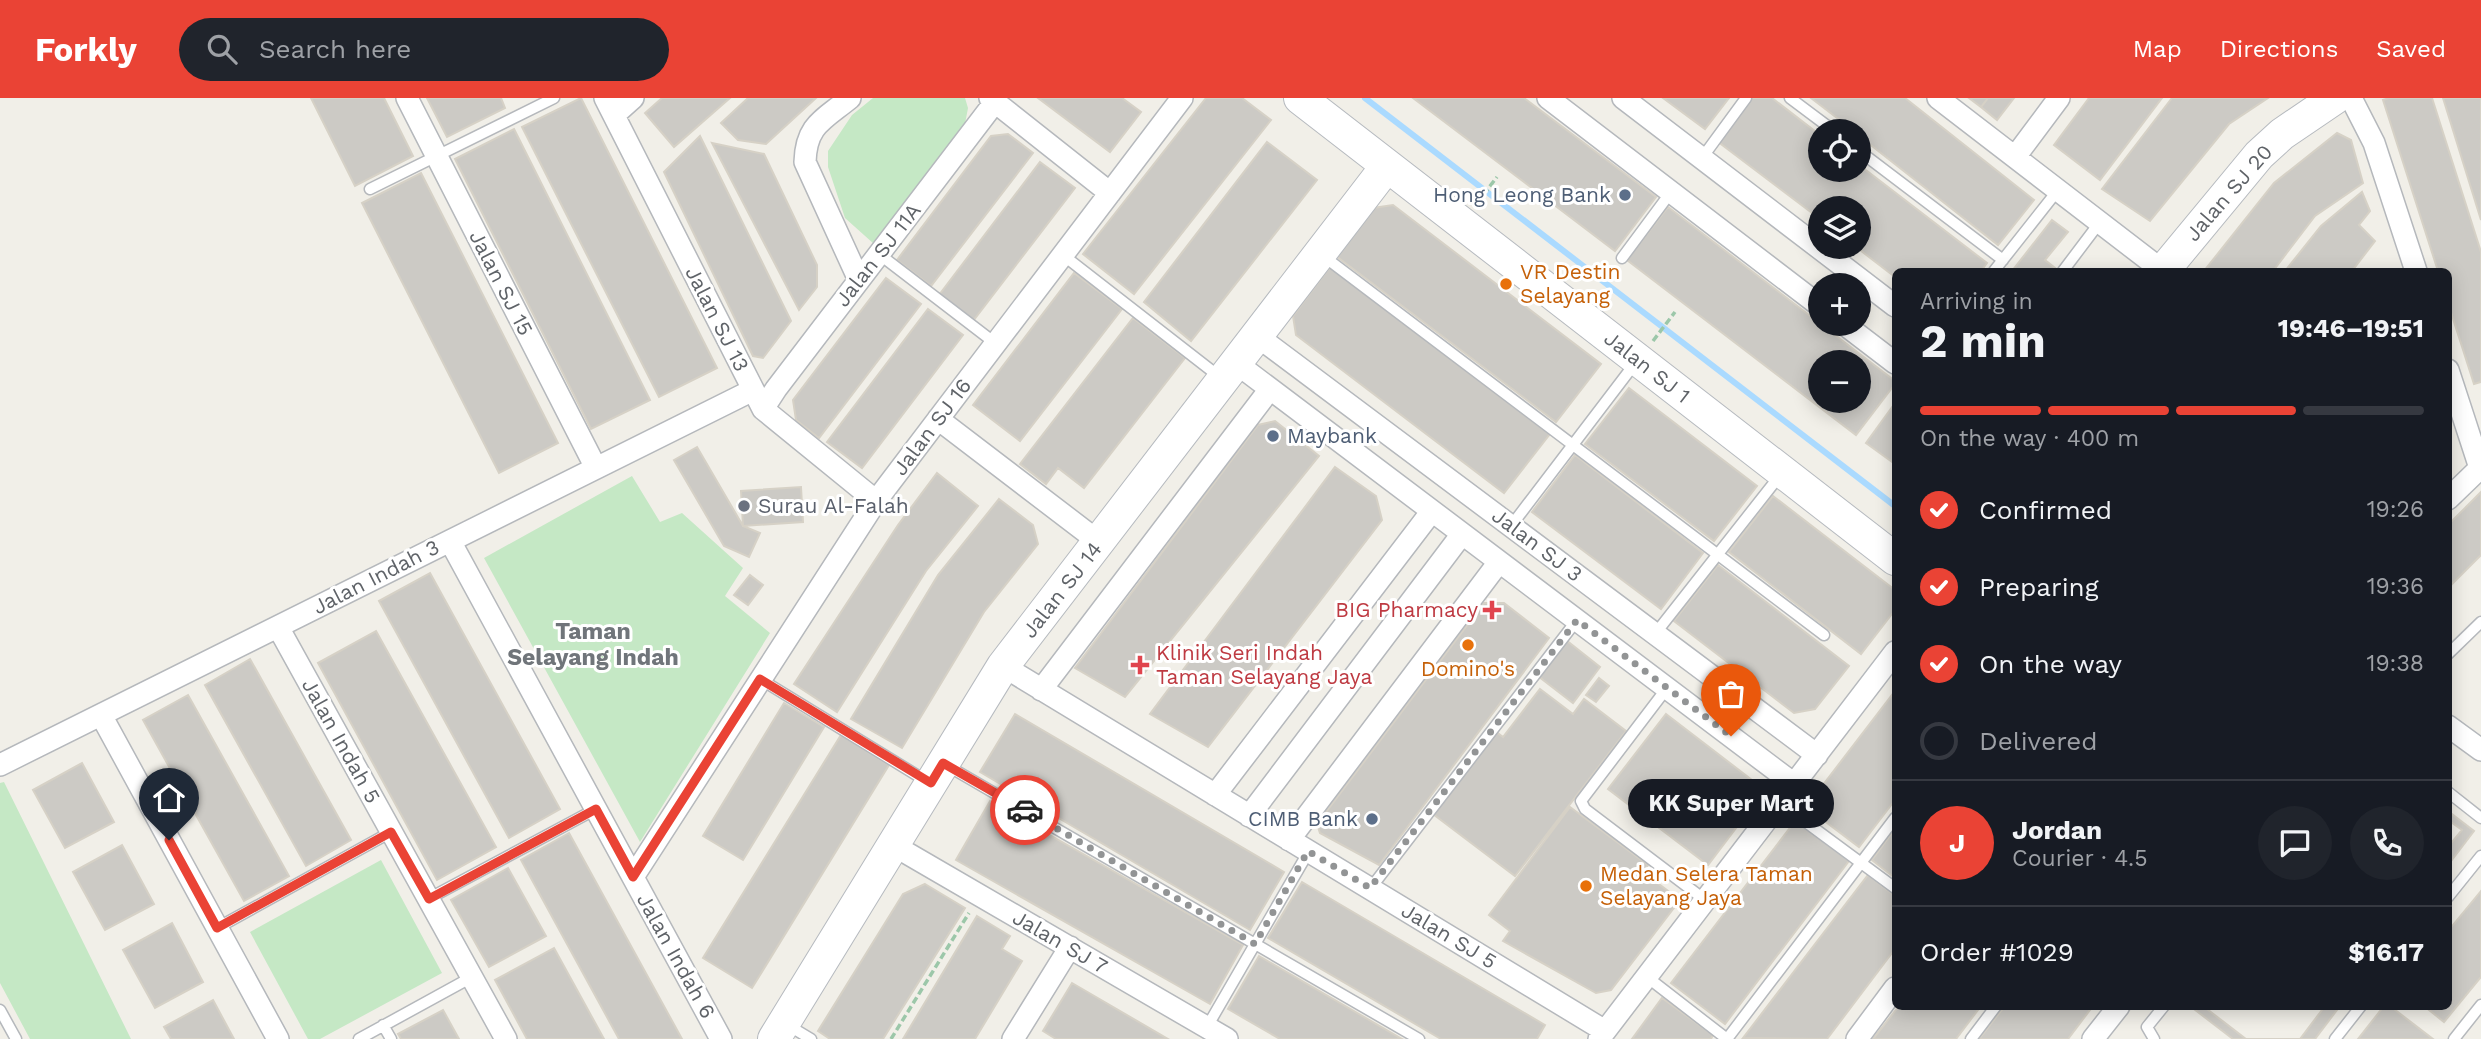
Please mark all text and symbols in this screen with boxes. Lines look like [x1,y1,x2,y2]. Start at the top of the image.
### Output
search box [179,18,669,81]
text: Forkly [35,30,137,69]
icon: search [203,30,241,68]
text: Search here [259,34,411,64]
text: Map [2133,35,2182,63]
text: Directions [2220,35,2338,63]
text: Saved [2376,35,2446,63]
map controls [1808,119,1871,413]
button: locate [1808,119,1871,182]
street label: Jalan SJ 20 [2180,139,2277,246]
place label: Hong Leong Bank [1433,182,1611,207]
marker: Hong Leong Bank [1617,187,1633,203]
button: layers [1808,196,1871,259]
street label: Jalan SJ 11A [830,198,926,311]
street label: Jalan SJ 15 [464,226,539,339]
place label: VR Destin Selayang [1520,259,1620,308]
street label: Jalan SJ 13 [680,262,755,375]
button: + [1808,273,1871,336]
marker: VR Destin Selayang [1498,276,1514,292]
text: Arriving in [1920,288,2033,315]
text: 19:46–19:51 [2278,313,2424,343]
text: 2 min [1920,314,2046,368]
street label: Jalan SJ 1 [1599,325,1695,408]
button: − [1808,350,1871,413]
street label: Jalan SJ 16 [887,373,976,480]
place label: Maybank [1287,423,1377,448]
text: On the way · 400 m [1920,425,2139,452]
marker: Maybank [1265,428,1281,444]
icon: check [1920,491,1958,529]
place label: Surau Al-Falah [758,493,909,518]
text: Confirmed [1979,495,2112,525]
text: 19:26 [2367,496,2424,523]
marker: Surau Al-Falah [736,498,752,514]
street label: Jalan SJ 3 [1487,503,1587,587]
street label: Jalan Indah 3 [308,534,443,619]
street label: Jalan SJ 14 [1016,537,1107,643]
icon: check [1920,568,1958,606]
text: Preparing [1979,572,2099,602]
text: 19:36 [2367,573,2424,600]
place label: BIG Pharmacy [1335,597,1478,622]
marker: BIG Pharmacy [1484,602,1500,618]
district label: Taman Selayang Indah [507,618,679,671]
marker: Domino's [1460,637,1476,653]
place label: Klinik Seri Indah Taman Selayang Jaya [1156,640,1372,689]
icon: check [1920,645,1958,683]
text: On the way [1979,649,2122,679]
text: 19:38 [2366,650,2424,677]
marker: Klinik Seri Indah Taman Selayang Jaya [1130,655,1150,675]
place label: Domino's [1421,656,1515,681]
pin [1701,664,1761,736]
street label: Jalan Indah 5 [297,674,386,807]
icon: bag [1712,675,1750,713]
text: Delivered [1979,726,2098,756]
pin [139,768,199,840]
courier [990,775,1060,845]
callout: KK Super Mart [1628,778,1834,827]
icon: home [150,779,188,817]
text: KK Super Mart [1648,790,1814,817]
icon: car [1006,791,1044,829]
place label: CIMB Bank [1248,806,1358,831]
button: chat [2258,806,2332,880]
button: phone [2350,806,2424,880]
marker: CIMB Bank [1364,811,1380,827]
text: Jordan [2012,815,2102,845]
text: J [1949,828,1965,858]
text: Courier · 4.5 [2012,845,2148,872]
place label: Medan Selera Taman Selayang Jaya [1600,861,1813,910]
marker: Medan Selera Taman Selayang Jaya [1578,878,1594,894]
street label: Jalan Indah 6 [632,889,721,1023]
street label: Jalan SJ 5 [1397,897,1501,974]
street label: Jalan SJ 7 [1008,904,1112,979]
text: Order #1029 [1920,937,2074,967]
text: $16.17 [2348,937,2424,967]

